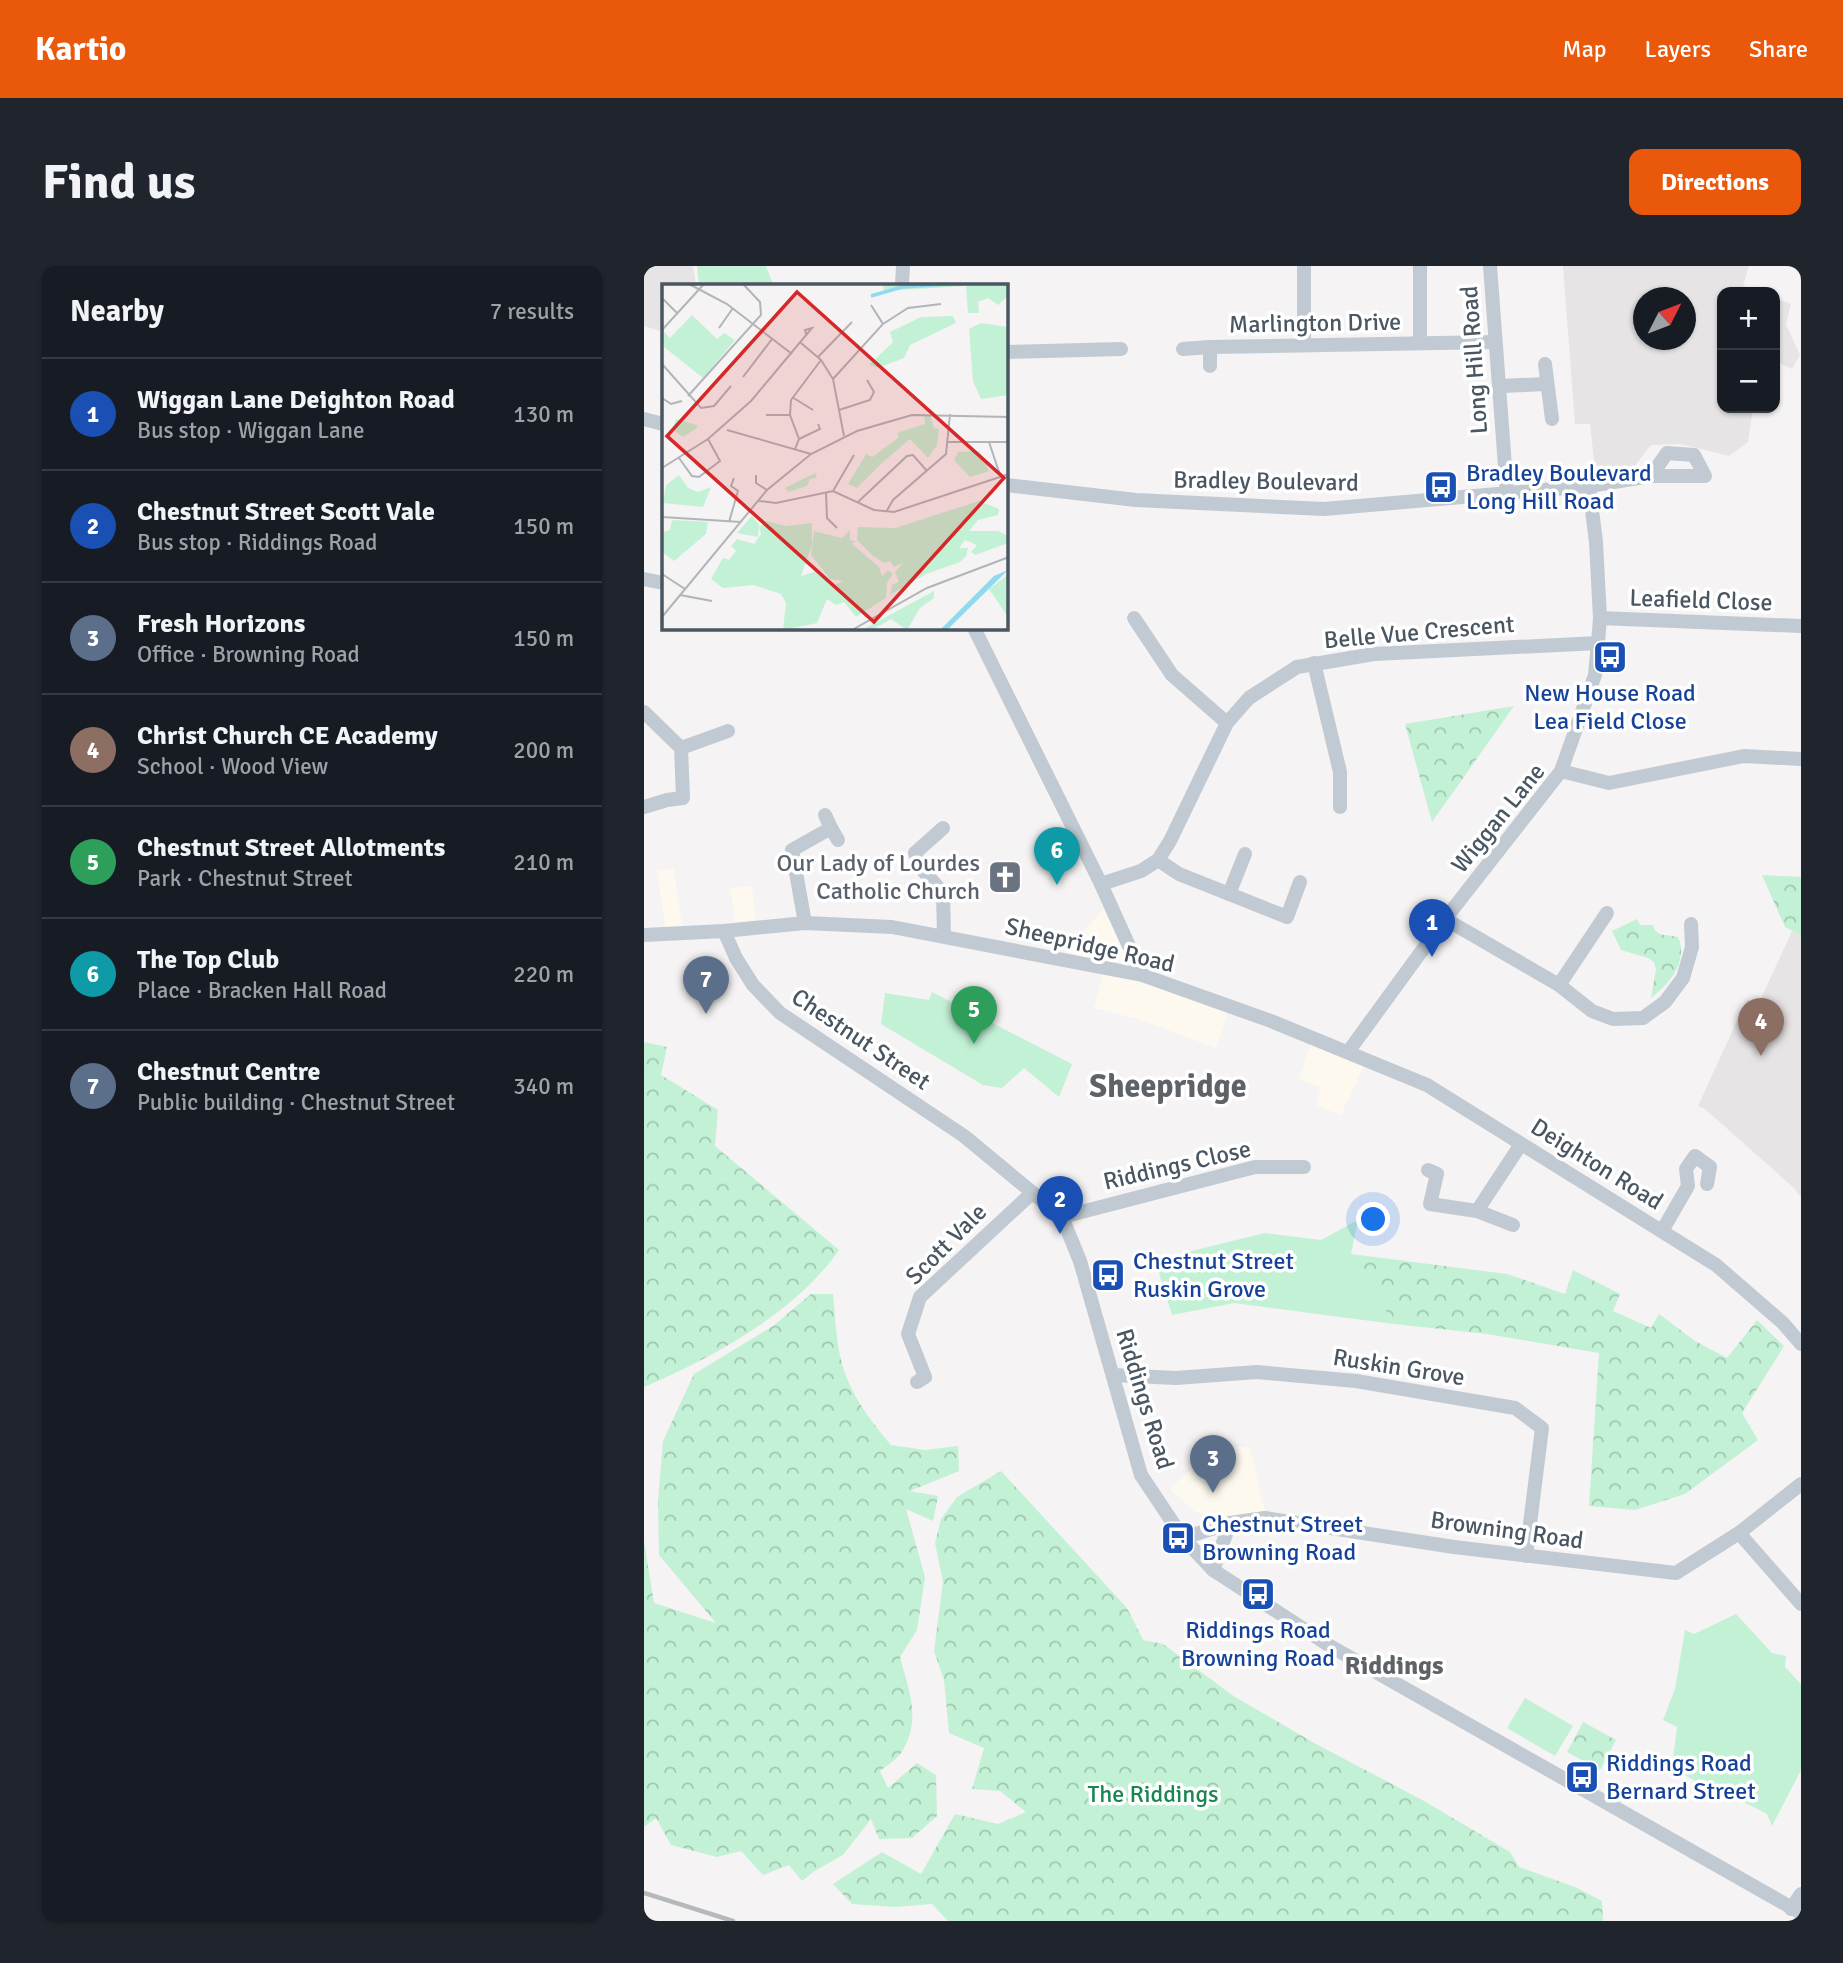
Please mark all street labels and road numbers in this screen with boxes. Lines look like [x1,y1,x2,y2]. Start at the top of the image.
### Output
street label: Long Hill Road [1454,285,1494,435]
street label: Marlington Drive [1229,306,1401,340]
street label: Bradley Boulevard [1173,464,1359,498]
street label: Leafield Close [1629,583,1773,617]
street label: Belle Vue Crescent [1323,609,1515,655]
street label: Wiggan Lane [1445,757,1551,879]
street label: Sheepridge Road [1002,911,1178,979]
street label: Chestnut Street [786,982,936,1096]
street label: Deighton Road [1525,1111,1669,1217]
street label: Riddings Close [1100,1133,1254,1197]
street label: Scott Vale [899,1197,993,1291]
street label: Riddings Road [1109,1325,1181,1473]
street label: Ruskin Grove [1331,1342,1467,1392]
street label: Browning Road [1429,1504,1585,1556]

